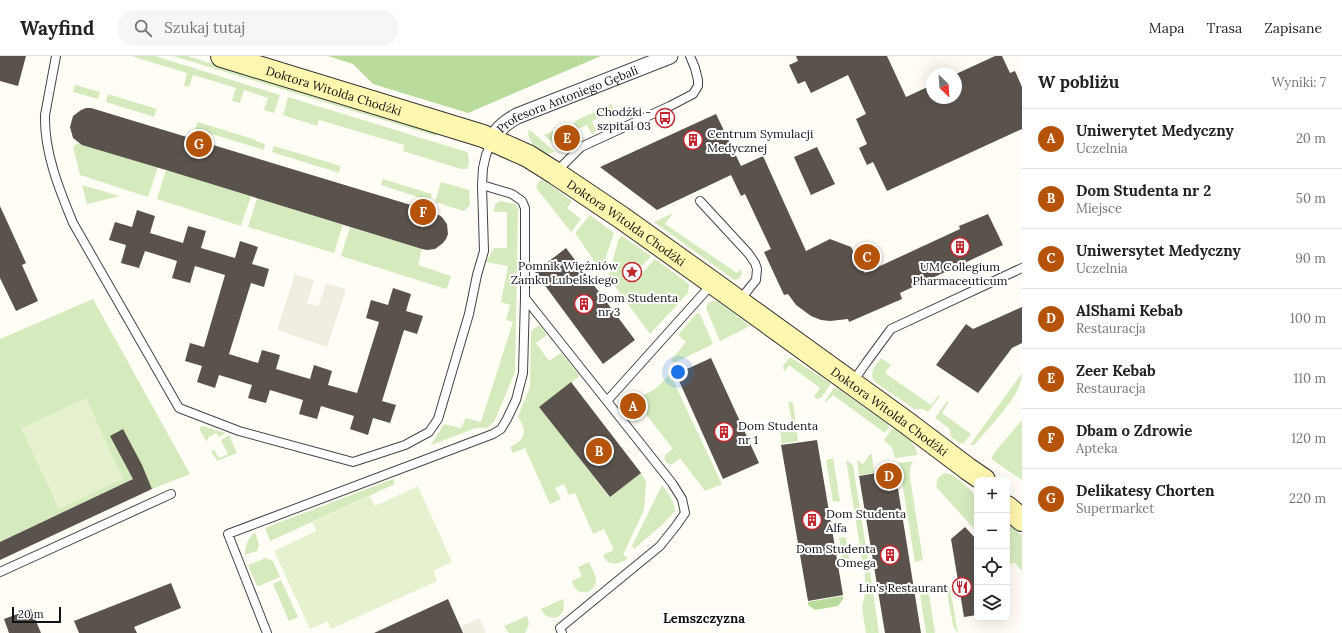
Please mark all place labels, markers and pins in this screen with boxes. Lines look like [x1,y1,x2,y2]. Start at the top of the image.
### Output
place label: Chodźki - szpital 03 [596,104,651,133]
bus stop icon: Chodźki - szpital 03 [654,107,676,129]
pin: E [554,123,580,153]
place label: Centrum Symulacji Medycznej [707,126,813,155]
pin: G [186,129,212,159]
building icon: Centrum Symulacji Medycznej [682,129,704,151]
pin: F [410,197,436,227]
building icon: UM Collegium Pharmaceuticum [949,236,971,258]
pin: C [854,242,880,272]
place label: Pomnik Więźniów Zamku Lubelskiego [511,258,618,287]
place label: UM Collegium Pharmaceuticum [913,259,1008,288]
place icon: Pomnik Więźniów Zamku Lubelskiego [621,261,643,283]
place label: Dom Studenta nr 3 [598,290,678,319]
building icon: Dom Studenta nr 3 [573,293,595,315]
pin: A [620,391,646,421]
place label: Dom Studenta nr 1 [738,418,818,447]
building icon: Dom Studenta nr 1 [713,421,735,443]
pin: B [586,436,612,466]
pin: D [876,461,902,491]
place label: Dom Studenta Alfa [825,506,906,535]
building icon: Dom Studenta Alfa [801,509,823,531]
place label: Dom Studenta Omega [796,541,876,570]
building icon: Dom Studenta Omega [879,544,901,566]
restaurant icon: Lin's Restaurant [951,576,973,598]
place label: Lin's Restaurant [859,580,948,595]

